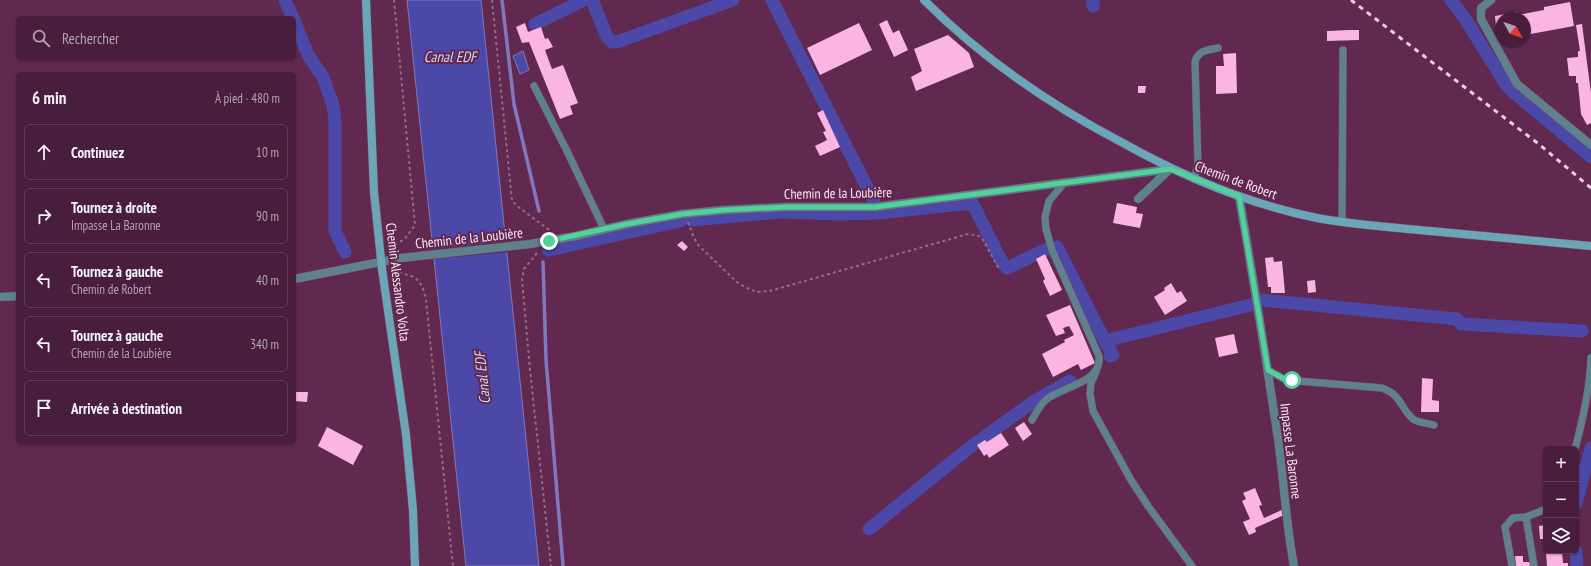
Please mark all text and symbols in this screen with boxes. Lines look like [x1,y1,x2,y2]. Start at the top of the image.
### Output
north arrow [1495,12,1531,48]
search box [16,16,296,60]
icon: search [30,27,52,49]
text: Rechercher [62,29,119,48]
water label: Canal EDF [424,47,479,66]
text: 6 min [32,87,66,109]
text: À pied · 480 m [215,90,280,107]
icon: ahead [33,141,55,163]
text: Continuez [71,143,124,162]
text: 10 m [256,144,279,161]
street label: Chemin de Robert [1192,157,1280,203]
street label: Chemin de la Loubière [784,183,892,203]
text: Tournez à droite [71,198,157,217]
icon: right [33,205,55,227]
text: 90 m [256,208,279,225]
text: Impasse La Baronne [71,217,161,234]
street label: Chemin Alessandro Volta [382,222,414,342]
street label: Chemin de la Loubière [414,223,524,253]
route end [540,232,558,250]
text: Tournez à gauche [71,262,163,281]
icon: left [33,269,55,291]
text: 40 m [256,272,279,289]
text: Chemin de Robert [71,281,151,298]
text: Tournez à gauche [71,326,163,345]
icon: left [33,333,55,355]
text: 340 m [250,336,279,353]
text: Chemin de la Loubière [71,345,171,362]
water label: Canal EDF [470,348,494,405]
route start [1283,371,1301,389]
icon: arrive [33,397,55,419]
text: Arrivée à destination [71,399,182,418]
street label: Impasse La Baronne [1276,402,1306,500]
map controls [1543,446,1579,554]
button: + [1543,446,1579,482]
button: − [1543,482,1579,518]
button: layers [1543,518,1579,554]

